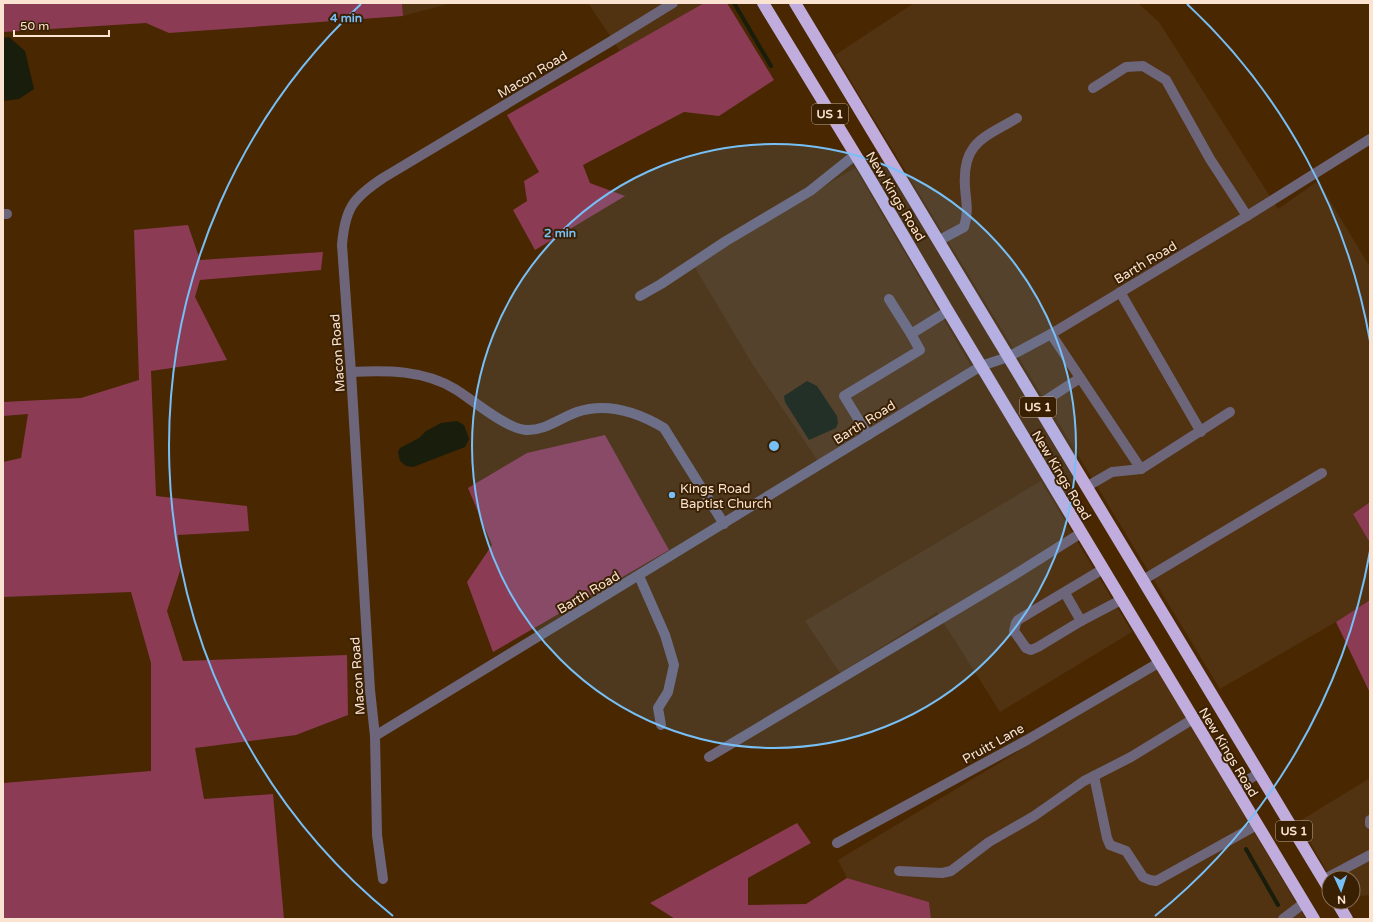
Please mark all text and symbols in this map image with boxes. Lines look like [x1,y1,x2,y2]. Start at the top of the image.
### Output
text: 4 min [330,11,362,25]
scale bar [14,12,109,38]
text: 50 m [20,19,49,33]
street label: Macon Road [495,48,570,102]
road number: US 1 [812,104,848,124]
street label: New Kings Road [862,149,928,244]
text: 2 min [544,226,576,240]
street label: Barth Road [1111,238,1180,288]
street label: Macon Road [327,313,349,393]
street label: Barth Road [831,397,899,448]
road number: US 1 [1020,397,1056,417]
street label: New Kings Road [1028,428,1094,523]
centre of rings [767,439,781,453]
place label: Kings Road Baptist Church [680,481,772,512]
marker: Kings Road Baptist Church [667,490,677,500]
street label: Barth Road [554,568,623,618]
street label: Macon Road [347,636,369,716]
street label: New Kings Road [1195,705,1261,800]
street label: Pruitt Lane [960,720,1027,767]
road number: US 1 [1276,821,1312,841]
north arrow [1321,870,1361,910]
text: N [1337,893,1346,906]

